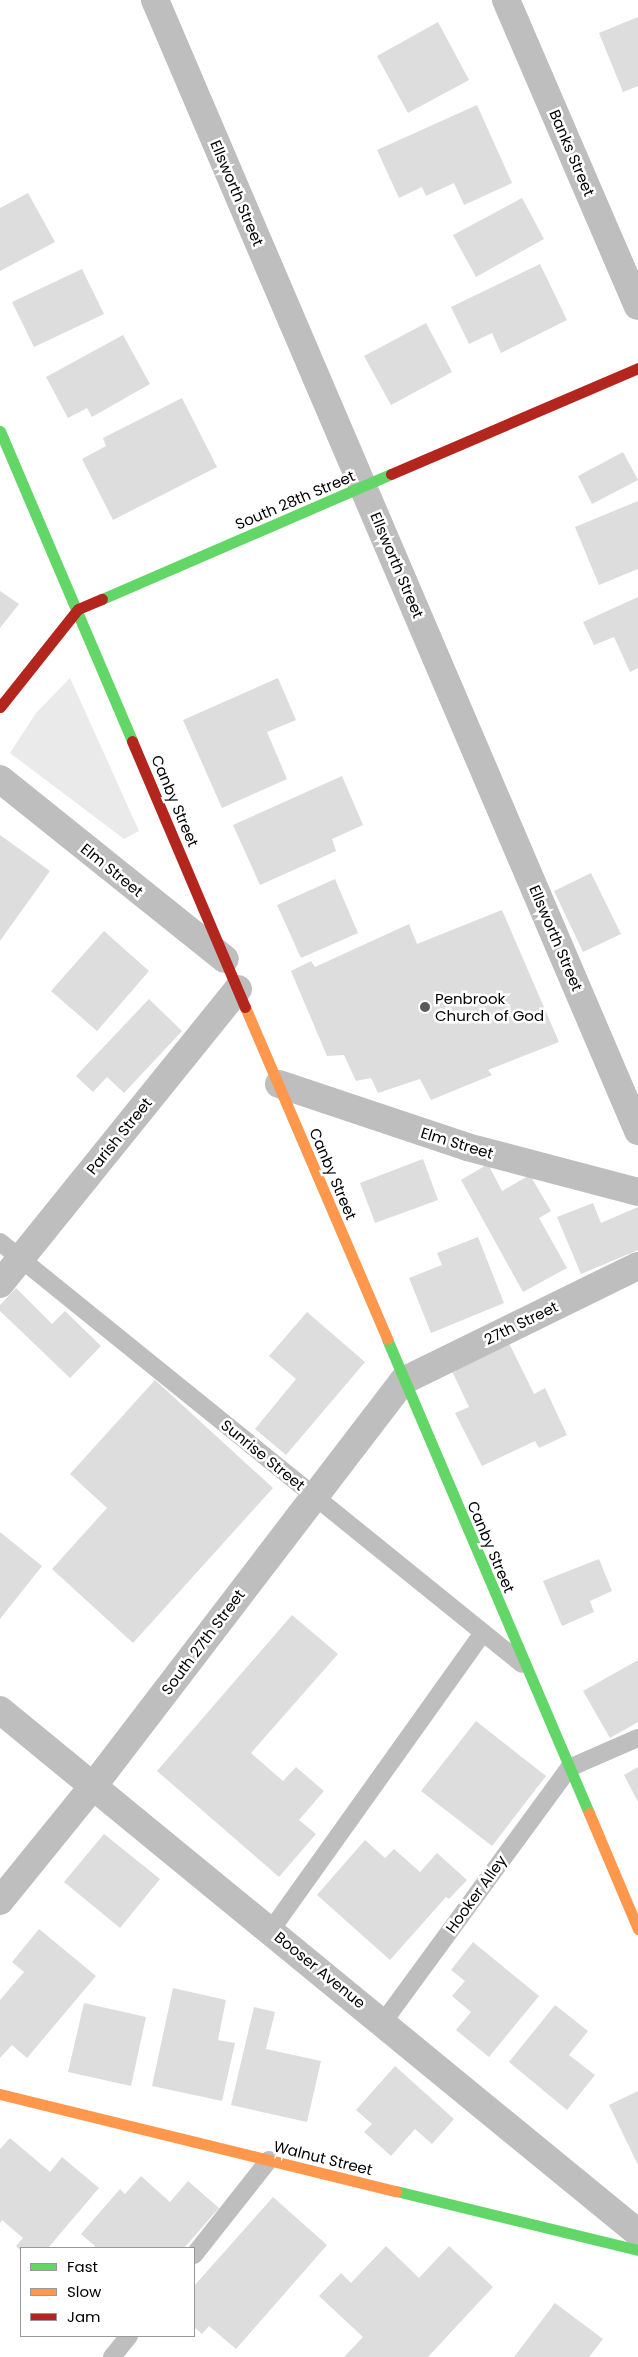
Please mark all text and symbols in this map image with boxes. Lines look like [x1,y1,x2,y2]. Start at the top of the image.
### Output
street label: Banks Street [546,107,598,199]
street label: Ellsworth Street [207,137,267,249]
street label: South 28th Street [233,467,357,533]
street label: Ellsworth Street [367,509,427,621]
street label: Canby Street [148,752,202,850]
street label: Elm Street [77,839,147,901]
street label: Ellsworth Street [526,882,586,994]
place label: Penbrook Church of God [435,989,544,1024]
marker: Penbrook Church of God [419,1001,431,1013]
street label: Parish Street [83,1094,155,1178]
street label: Elm Street [419,1123,495,1163]
street label: Canby Street [306,1125,360,1223]
street label: 27th Street [481,1297,561,1349]
street label: Sunrise Street [218,1416,308,1494]
street label: Canby Street [464,1498,518,1596]
street label: South 27th Street [158,1586,248,1698]
street label: Hooker Alley [442,1852,510,1936]
street label: Booser Avenue [271,1928,369,2012]
street label: Walnut Street [272,2137,374,2179]
legend [20,2247,195,2337]
text: Fast [67,2256,98,2277]
text: Slow [67,2281,101,2302]
text: Jam [67,2306,101,2327]

